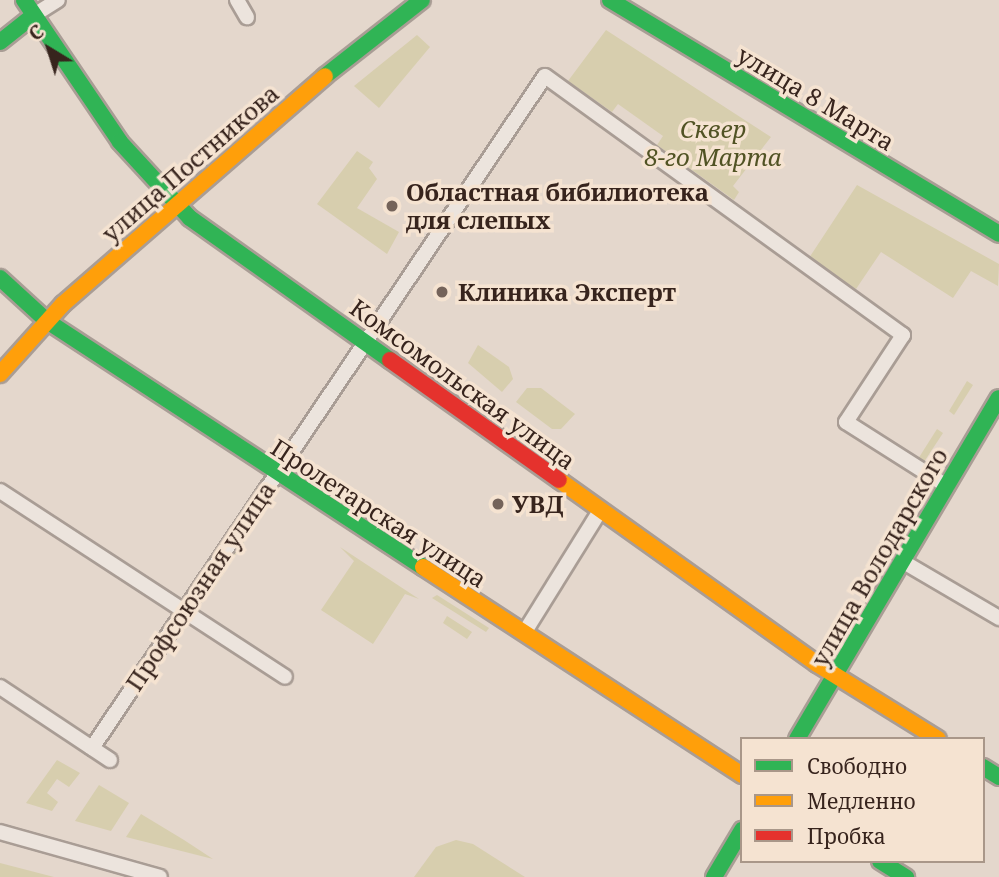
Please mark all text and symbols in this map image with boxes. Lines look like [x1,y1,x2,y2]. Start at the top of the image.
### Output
north arrow [14,14,84,84]
text: С [23,18,49,47]
street label: улица 8 Марта [732,40,900,156]
street label: улица Постникова [96,78,284,248]
park label: Сквер 8-го Марта [644,115,782,171]
place label: Областная бибилиотека для слепых [406,178,709,234]
marker: Областная бибилиотека для слепых [384,198,400,214]
place label: Клиника Эксперт [458,278,676,306]
marker: Клиника Эксперт [432,282,452,302]
street label: Комсомольская улица [345,293,581,475]
street label: Пролетарская улица [266,433,492,593]
street label: улица Володарского [805,443,953,671]
street label: Профсоюзная улица [119,476,281,696]
place label: УВД [512,490,563,518]
marker: УВД [490,496,506,512]
legend [740,737,985,863]
text: Свободно [807,752,907,780]
text: Медленно [807,787,916,815]
text: Пробка [807,822,886,850]

